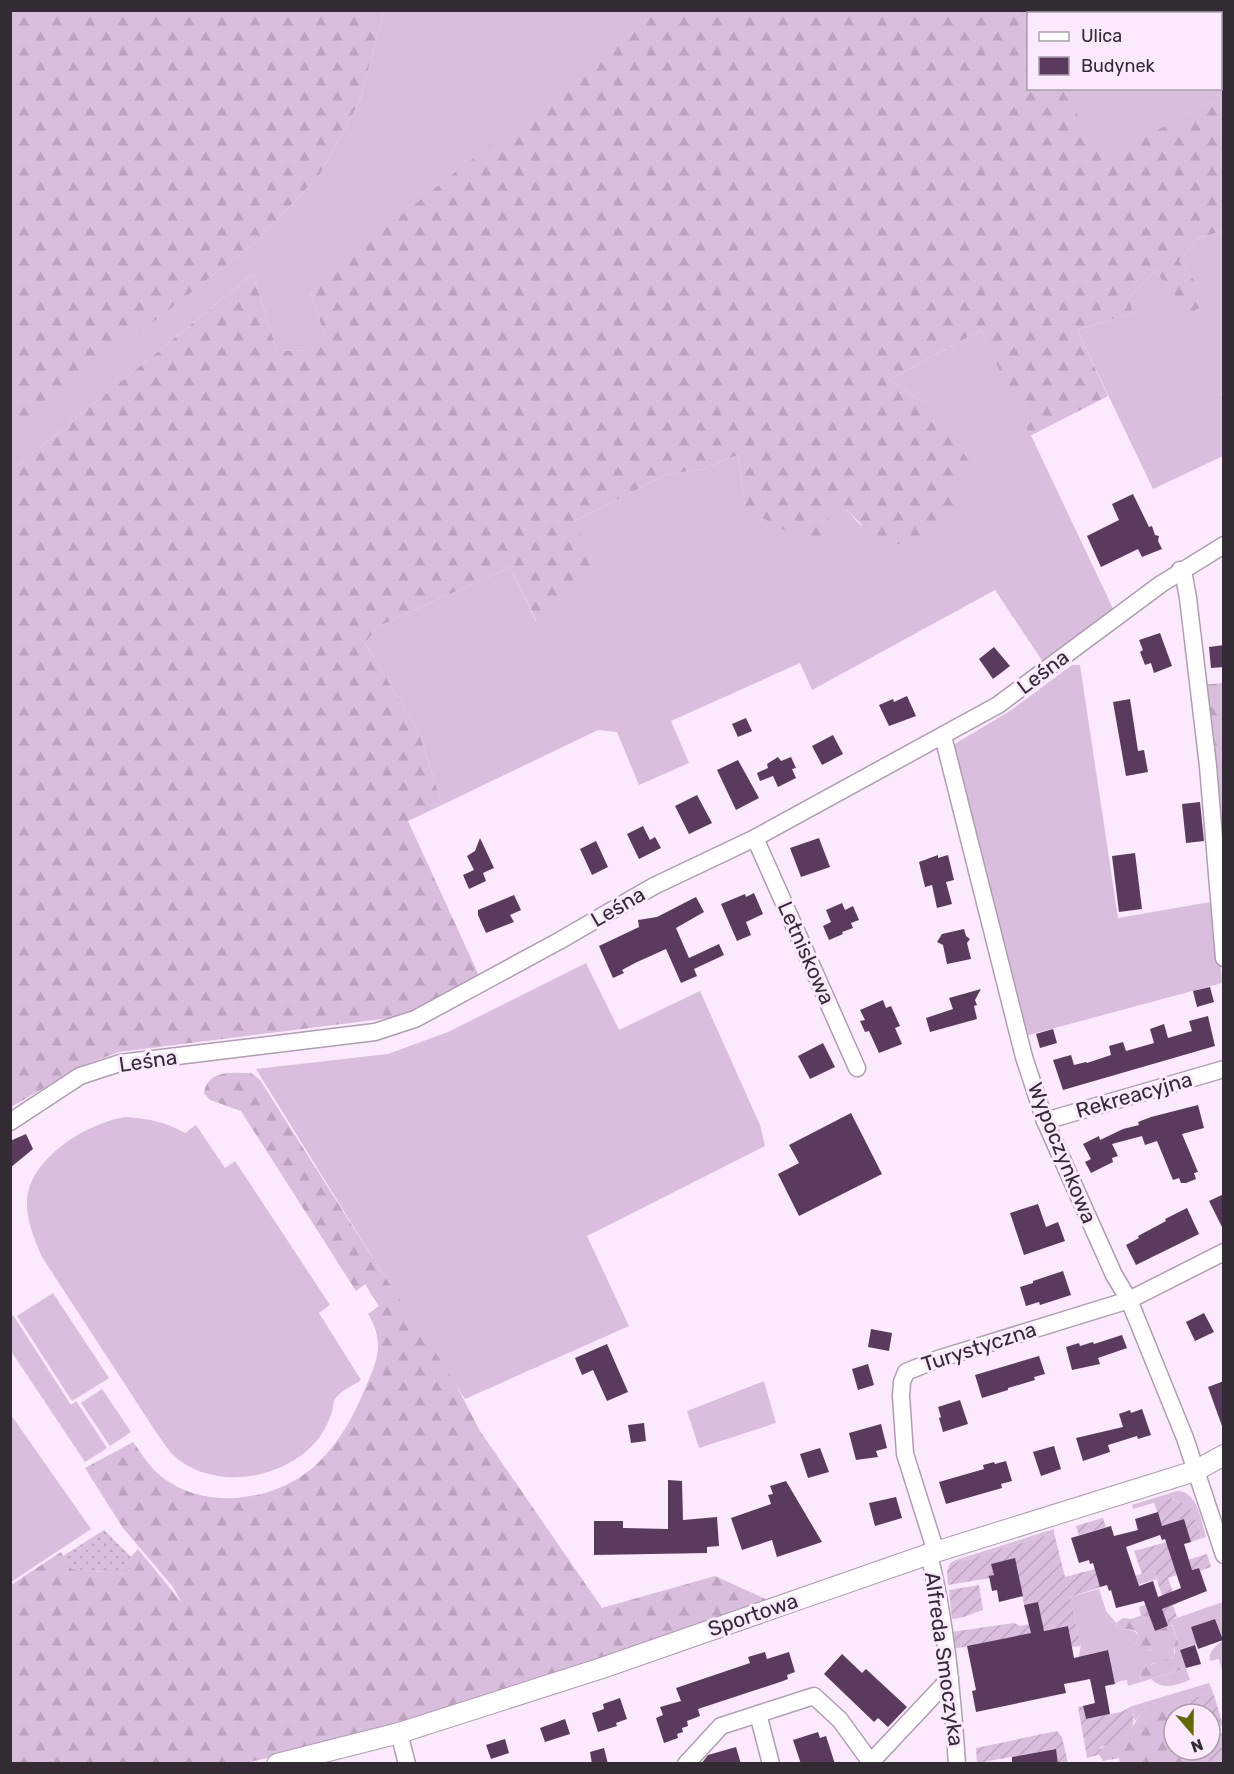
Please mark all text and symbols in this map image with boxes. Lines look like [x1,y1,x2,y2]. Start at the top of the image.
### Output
legend [1027,12,1222,90]
text: Ulica [1081,25,1122,47]
text: Budynek [1081,55,1155,77]
street label: Leśna [1012,644,1074,699]
street label: Leśna [586,881,649,932]
street label: Letniskowa [773,897,840,1008]
street label: Leśna [117,1044,179,1077]
street label: Rekreacyjna [1073,1066,1195,1123]
street label: Wypoczynkowa [1023,1079,1102,1227]
street label: Turystyczna [918,1316,1039,1377]
street label: Alfreda Smoczyka [920,1570,969,1748]
street label: Sportowa [704,1587,801,1642]
north arrow [1162,1702,1222,1762]
text: N [1188,1735,1206,1757]

